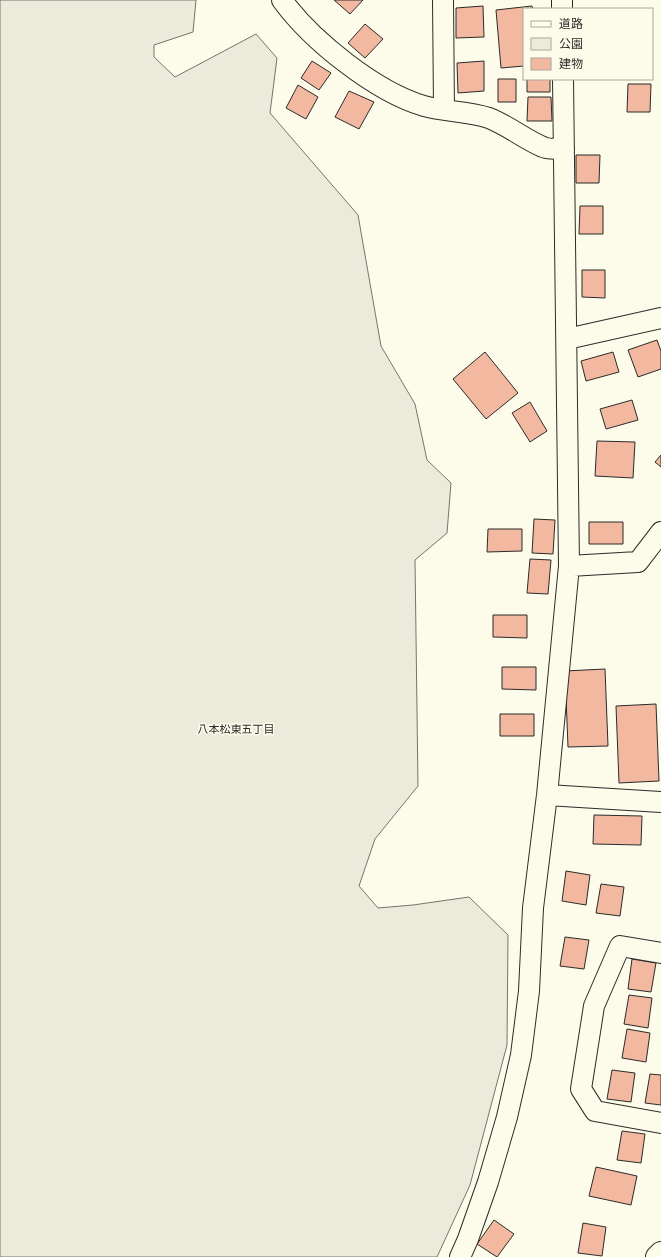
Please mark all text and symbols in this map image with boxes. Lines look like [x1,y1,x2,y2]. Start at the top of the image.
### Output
legend [523,8,653,80]
text: 道路 [559,17,583,31]
text: 公園 [559,37,583,51]
text: 建物 [559,57,583,71]
district label: 八本松東五丁目 [198,723,275,735]

